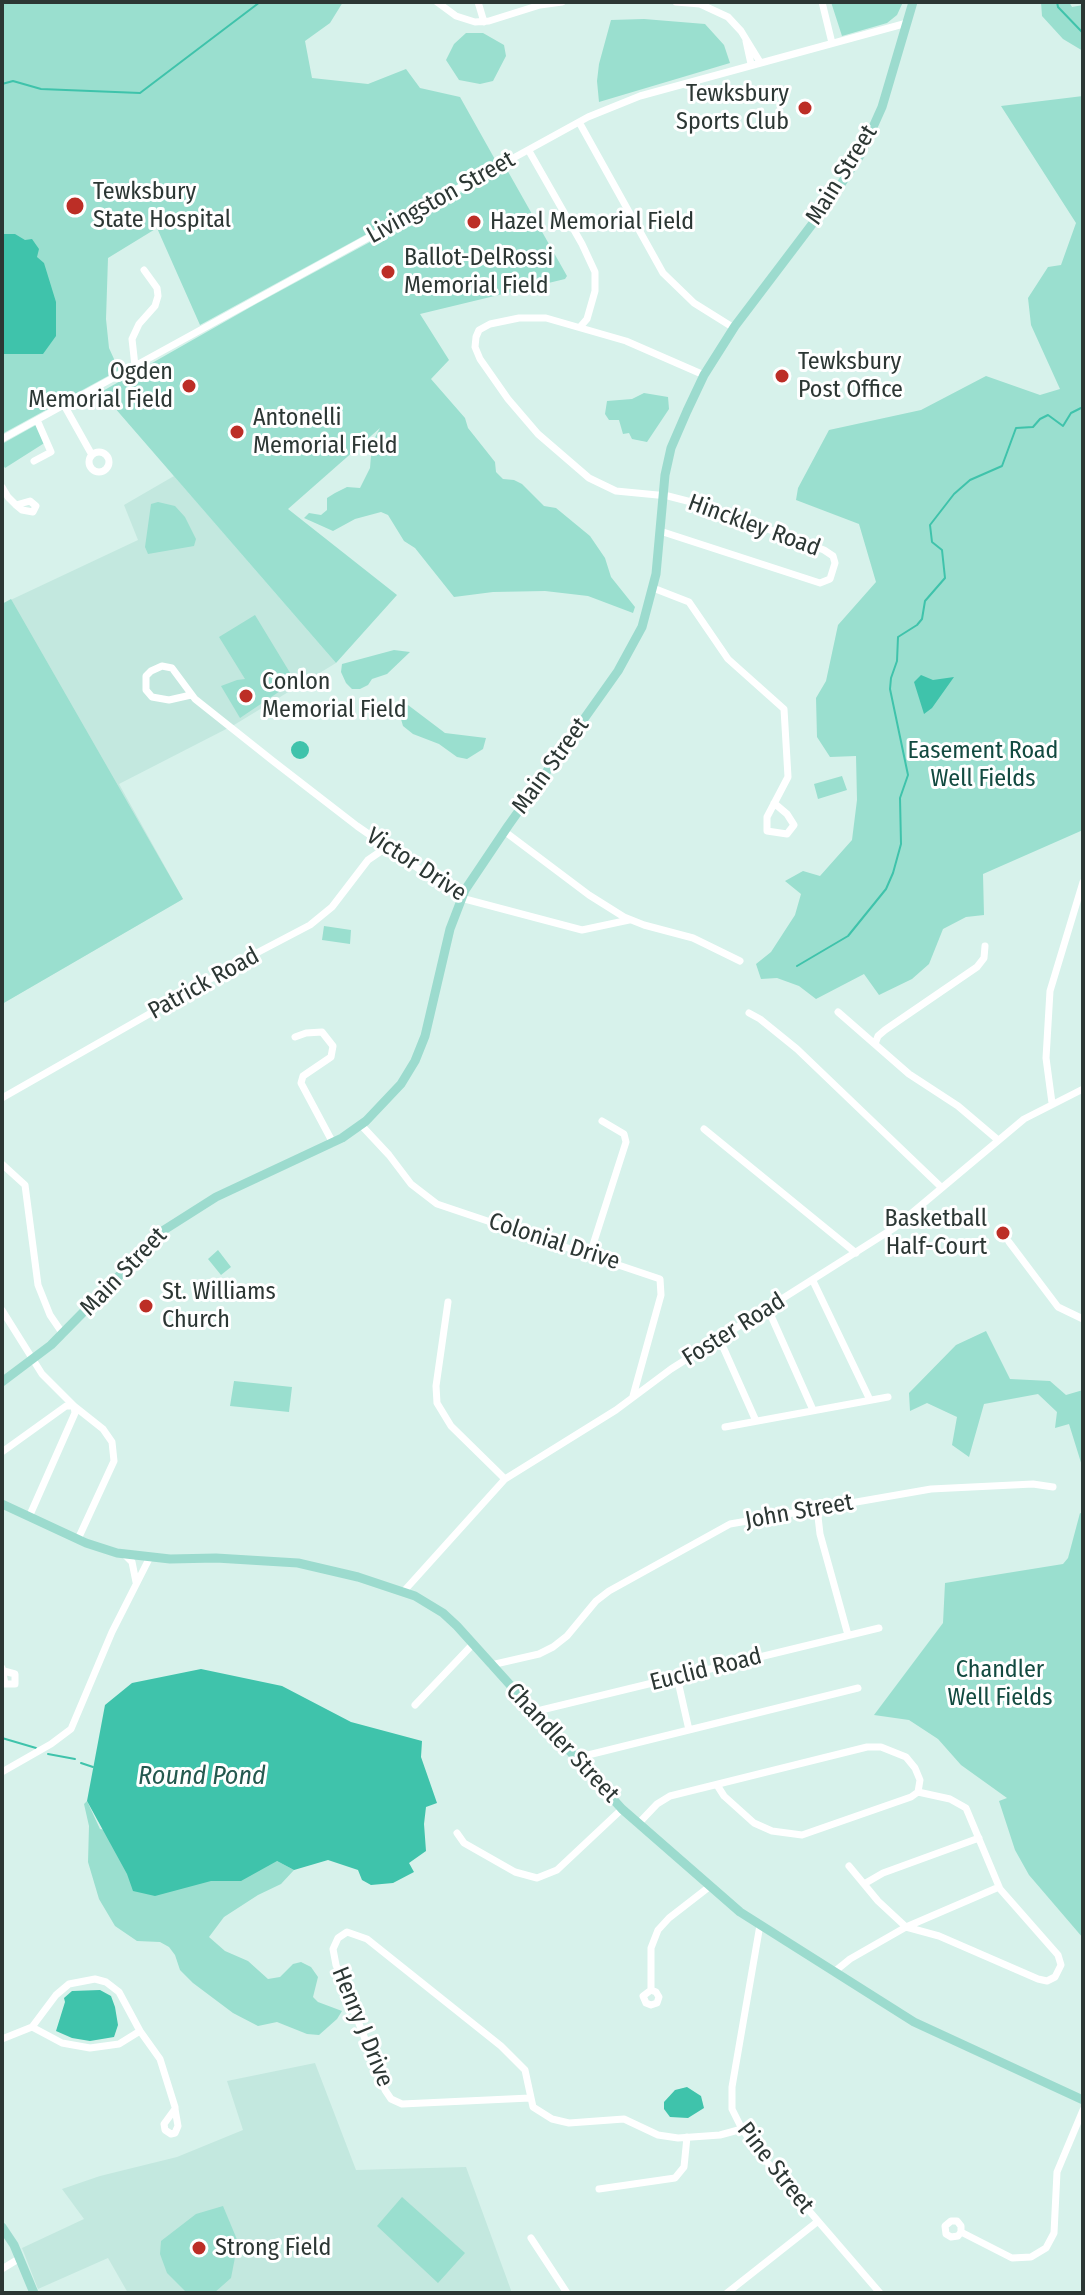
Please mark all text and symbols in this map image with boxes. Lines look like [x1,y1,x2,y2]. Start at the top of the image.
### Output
place label: Tewksbury Sports Club [676,80,789,136]
marker: Tewksbury Sports Club [796,99,814,117]
street label: Main Street [800,120,884,230]
street label: Livingston Street [362,145,520,251]
place label: Tewksbury State Hospital [93,178,231,234]
marker: Tewksbury State Hospital [64,195,86,217]
place label: Hazel Memorial Field [490,208,694,236]
marker: Hazel Memorial Field [465,213,483,231]
place label: Ballot-DelRossi Memorial Field [404,244,553,300]
marker: Ballot-DelRossi Memorial Field [379,263,397,281]
place label: Tewksbury Post Office [798,348,903,404]
place label: Ogden Memorial Field [28,358,173,414]
marker: Tewksbury Post Office [773,367,791,385]
marker: Ogden Memorial Field [180,377,198,395]
place label: Antonelli Memorial Field [253,404,398,460]
marker: Antonelli Memorial Field [228,423,246,441]
street label: Hinckley Road [684,489,824,563]
place label: Conlon Memorial Field [262,668,407,724]
marker: Conlon Memorial Field [237,687,255,705]
street label: Main Street [506,712,596,820]
park label: Easement Road Well Fields [908,737,1058,793]
street label: Victor Drive [361,822,471,908]
street label: Patrick Road [144,942,264,1026]
place label: Basketball Half-Court [885,1205,987,1261]
street label: Colonial Drive [485,1207,623,1277]
street label: Main Street [75,1222,173,1322]
marker: Basketball Half-Court [994,1224,1012,1242]
place label: St. Williams Church [162,1278,276,1334]
street label: Foster Road [677,1287,791,1373]
marker: St. Williams Church [137,1297,155,1315]
street label: John Street [743,1488,855,1536]
street label: Euclid Road [647,1642,765,1698]
park label: Chandler Well Fields [948,1656,1052,1712]
street label: Chandler Street [499,1677,625,1809]
water label: Round Pond [138,1761,266,1793]
street label: Henry J Drive [325,1963,399,2091]
street label: Pine Street [730,2117,820,2219]
place label: Strong Field [215,2234,331,2262]
marker: Strong Field [190,2239,208,2257]

